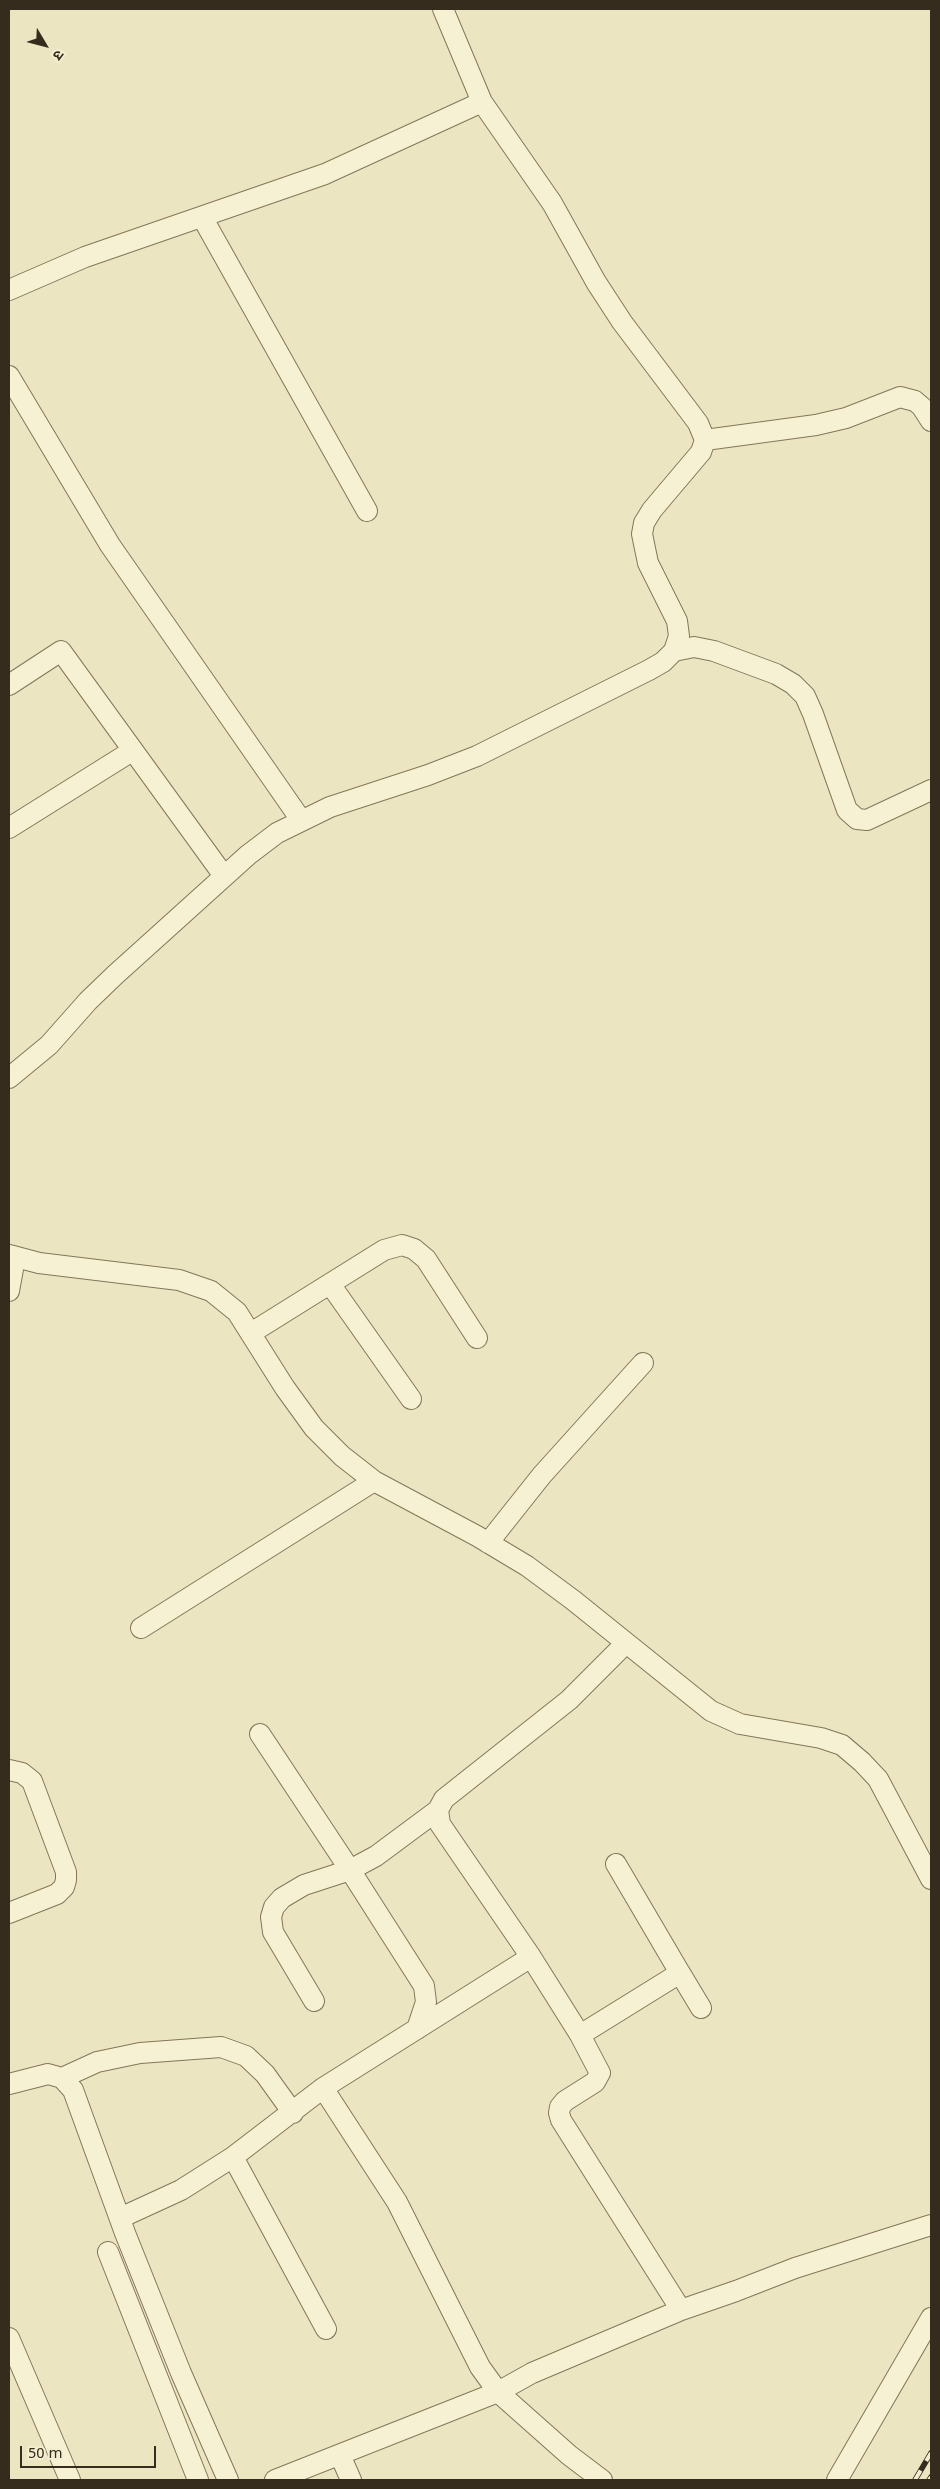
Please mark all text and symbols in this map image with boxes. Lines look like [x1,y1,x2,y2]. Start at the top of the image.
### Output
north arrow [20,20,70,70]
text: उ [47,45,67,63]
scale bar [22,2436,159,2468]
text: 50 m [28,2445,62,2464]

